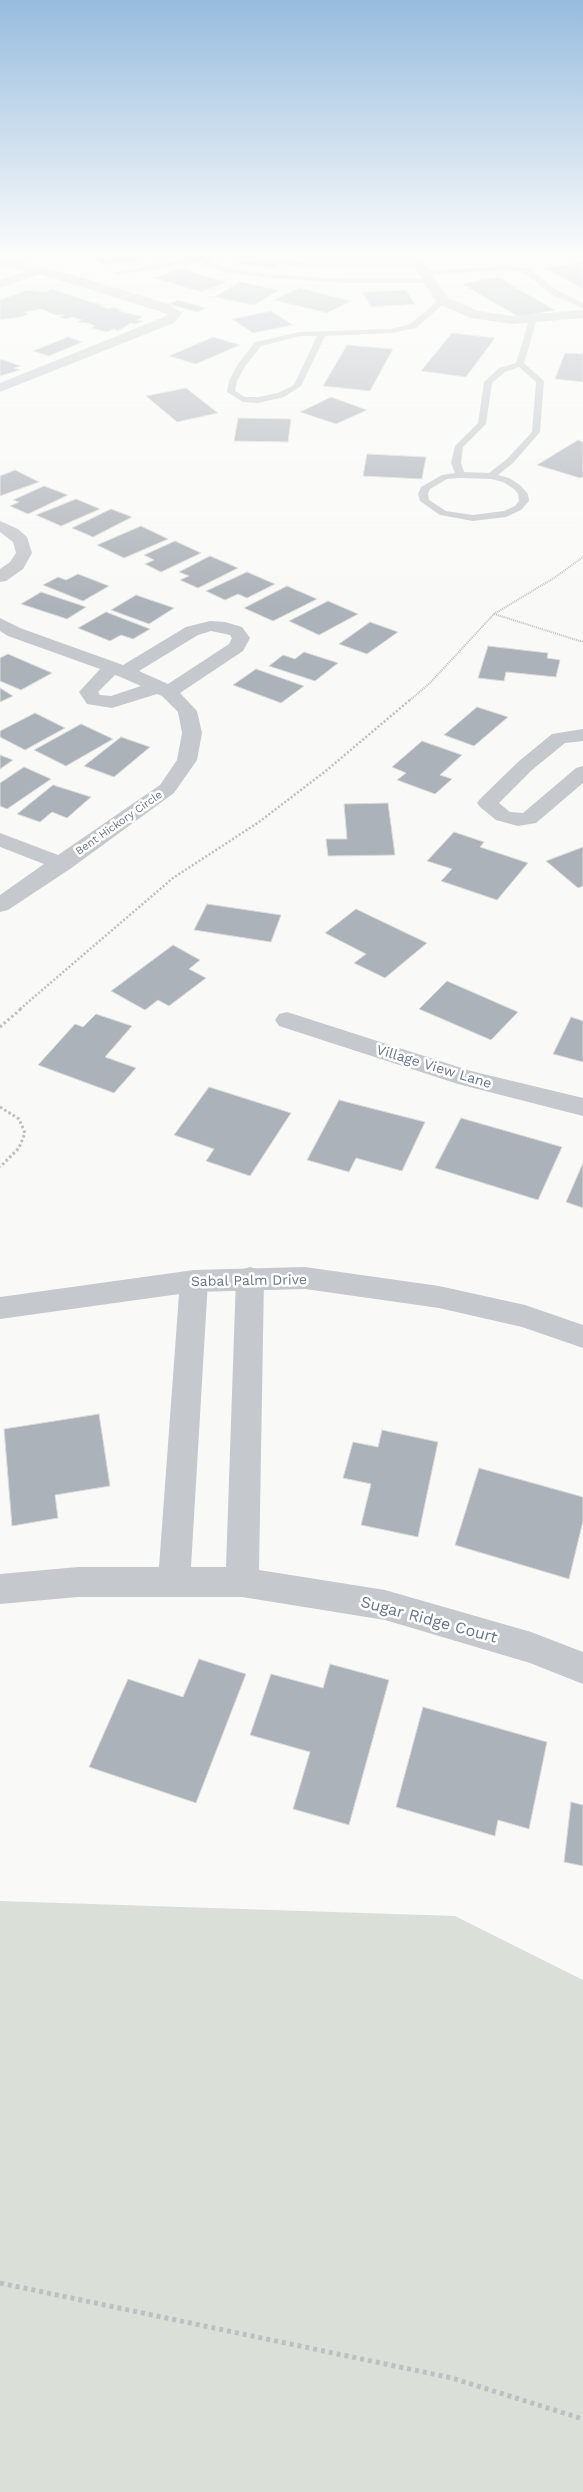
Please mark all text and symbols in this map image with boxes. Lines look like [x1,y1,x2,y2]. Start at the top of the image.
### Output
street label: Bent Hickory Circle [73,788,165,858]
street label: Village View Lane [374,1041,494,1093]
street label: Sabal Palm Drive [191,1272,307,1290]
street label: Sugar Ridge Court [358,1593,500,1647]

